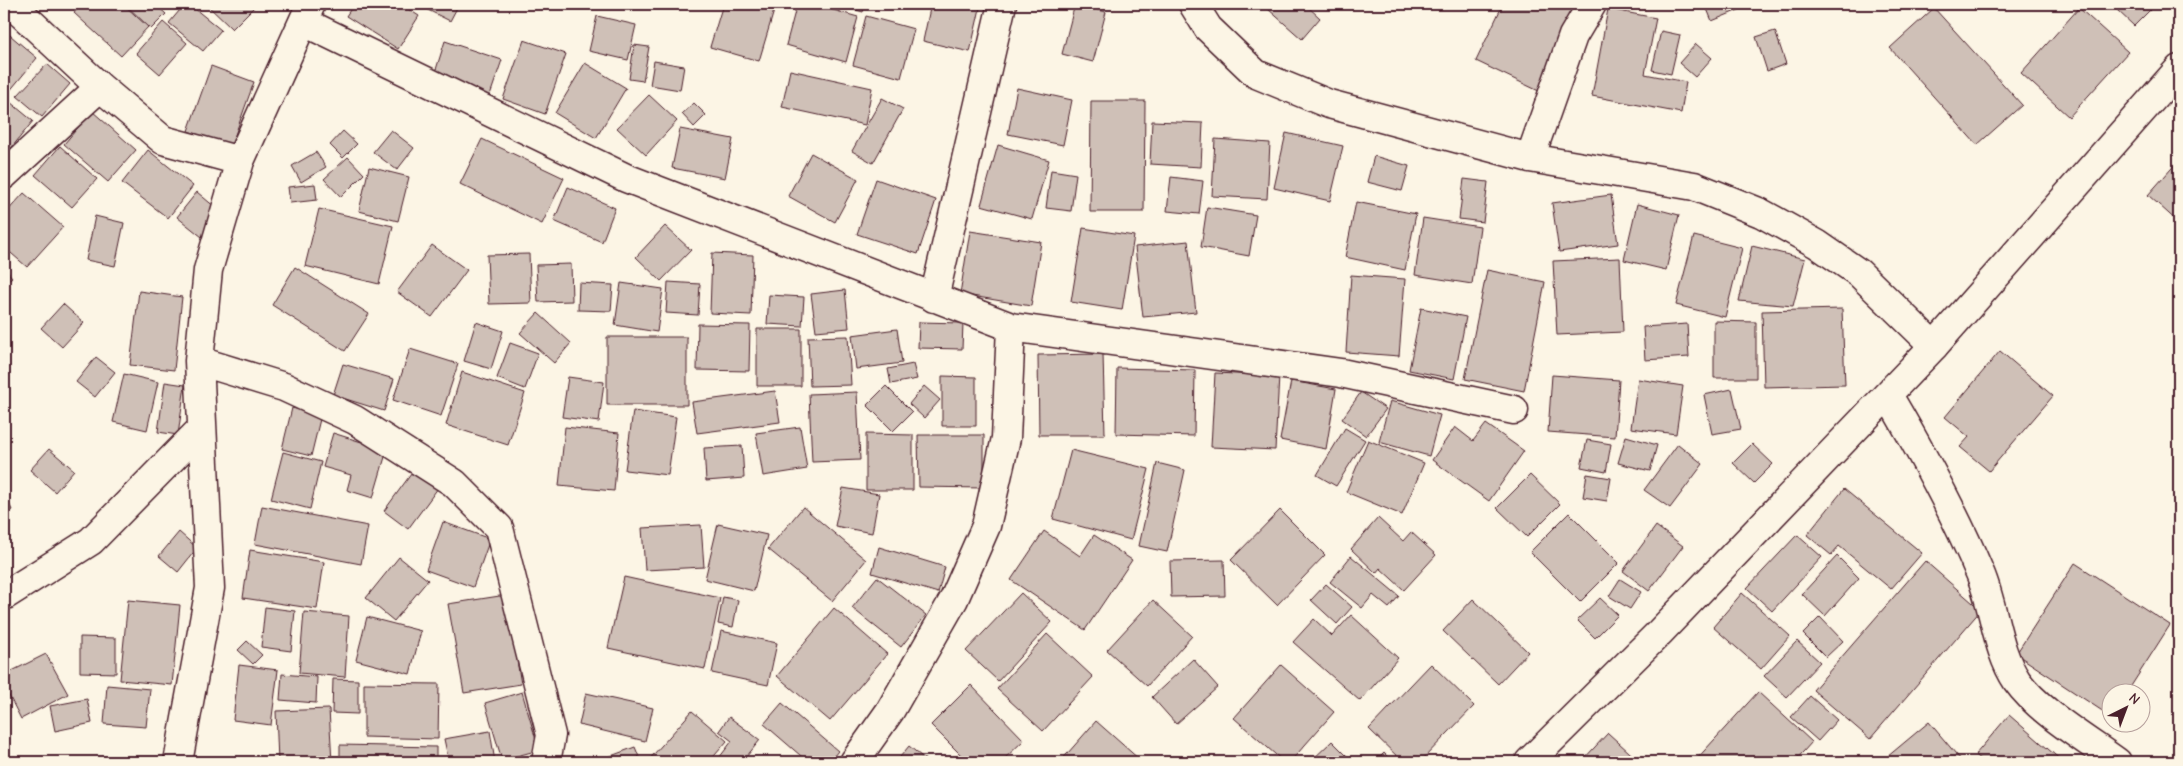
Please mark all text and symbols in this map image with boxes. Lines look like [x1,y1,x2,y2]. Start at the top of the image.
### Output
north arrow [2100,684,2150,734]
text: N [2125,689,2143,708]

